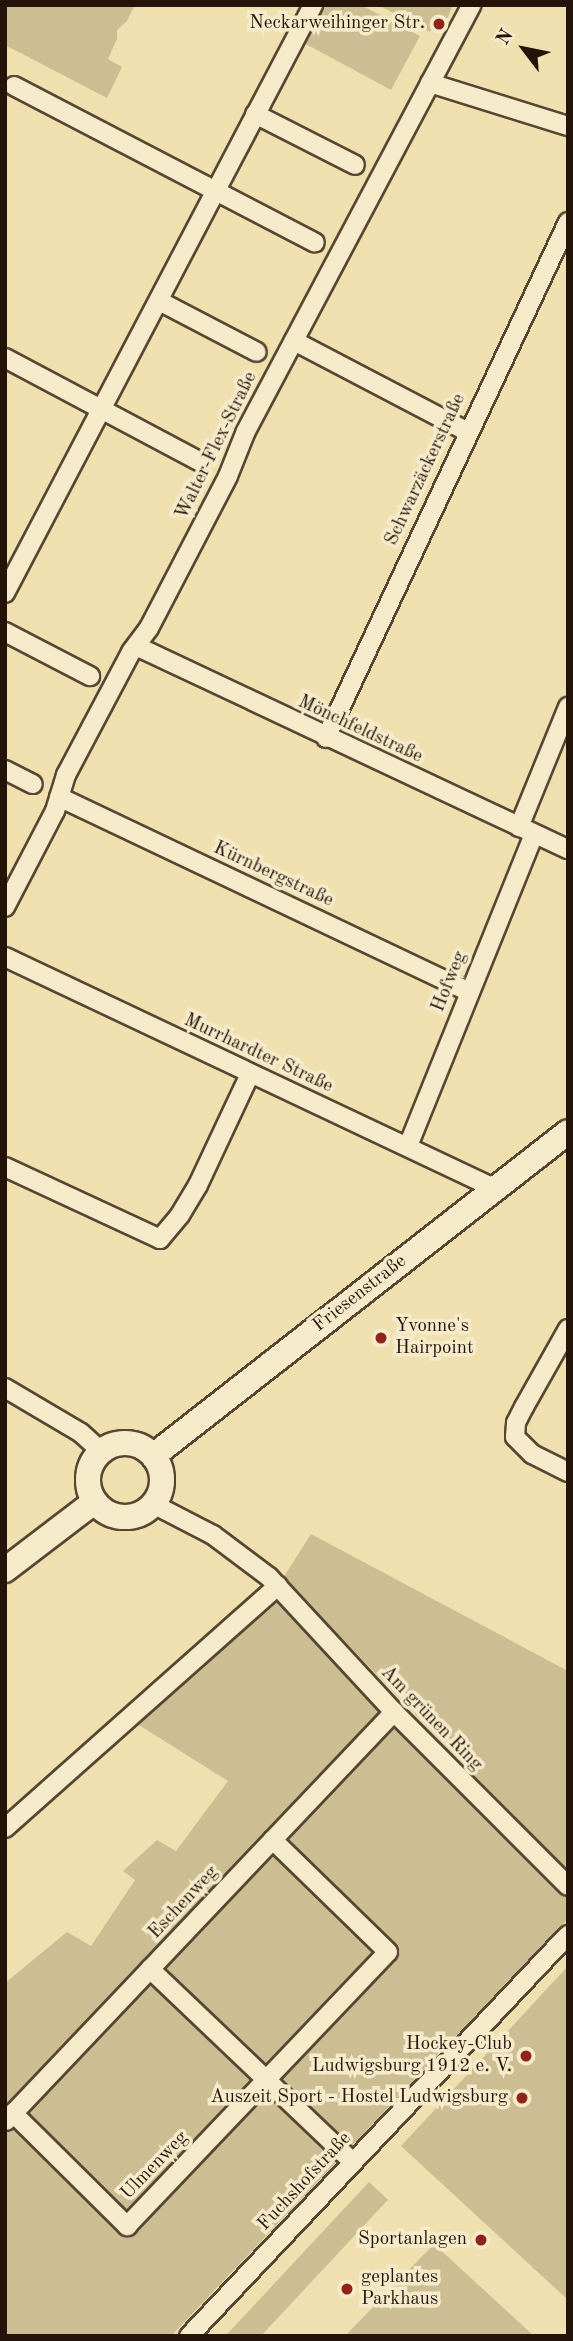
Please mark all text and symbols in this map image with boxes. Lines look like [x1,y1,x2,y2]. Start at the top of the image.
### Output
place label: Neckarweihinger Str. [249,13,425,35]
north arrow [489,14,559,84]
marker: Neckarweihinger Str. [431,16,447,32]
text: N [494,26,518,49]
street label: Walter-Flex-Straße [171,368,263,524]
street label: Schwarzäckerstraße [381,390,471,550]
street label: Mönchfeldstraße [294,691,426,769]
street label: Kürnbergstraße [209,837,337,913]
street label: Hofweg [428,948,472,1016]
street label: Murrhardter Straße [180,1009,336,1099]
street label: Friesenstraße [309,1250,411,1338]
place label: Yvonne's Hairpoint [395,1316,474,1360]
marker: Yvonne's Hairpoint [373,1330,389,1346]
street label: Am grünen Ring [375,1662,487,1776]
street label: Eschenweg [144,1862,224,1944]
place label: Hockey-Club Ludwigsburg 1912 e. V. [312,2034,512,2078]
marker: Hockey-Club Ludwigsburg 1912 e. V. [518,2048,534,2064]
place label: Auszeit Sport - Hostel Ludwigsburg [210,2087,508,2109]
marker: Auszeit Sport - Hostel Ludwigsburg [514,2090,530,2106]
street label: Ulmenweg [117,2127,193,2205]
street label: Fuchshofstraße [253,2128,357,2236]
place label: Sportanlagen [358,2229,467,2251]
marker: Sportanlagen [473,2232,489,2248]
place label: geplantes Parkhaus [361,2267,438,2311]
marker: geplantes Parkhaus [339,2281,355,2297]

